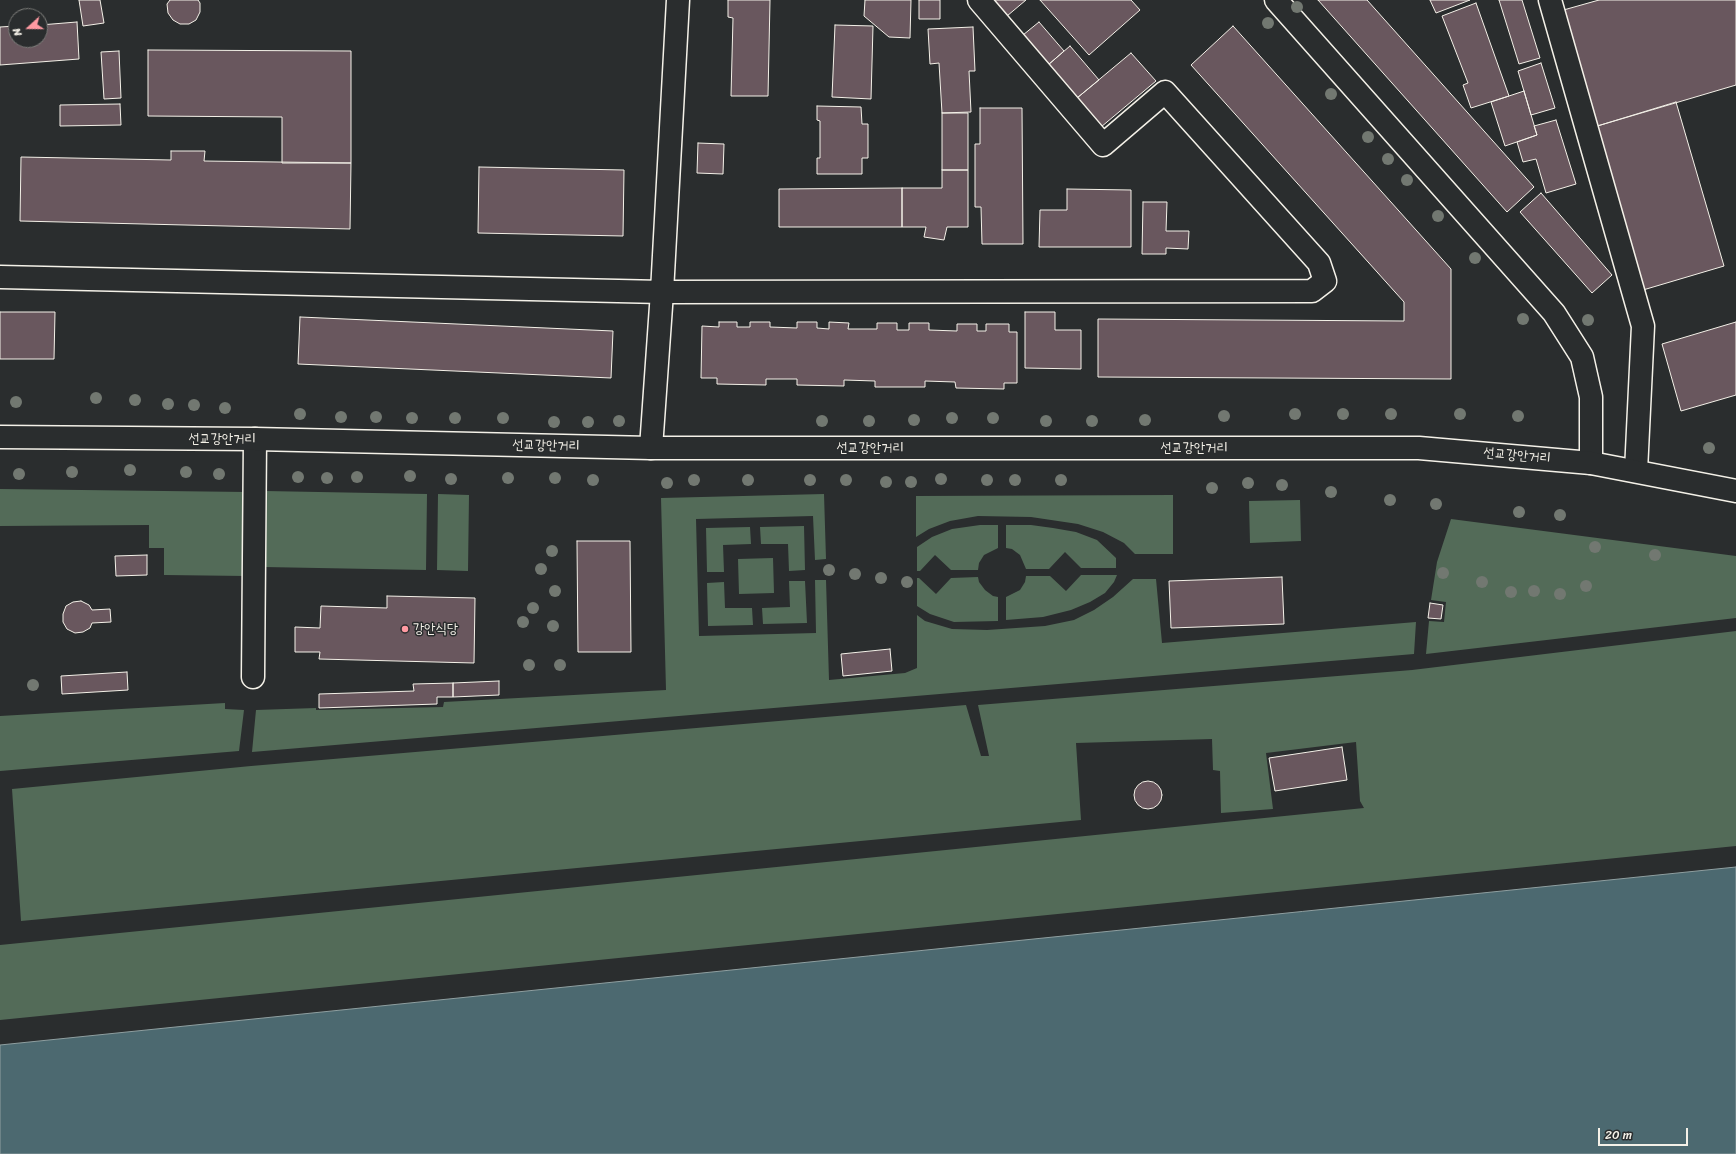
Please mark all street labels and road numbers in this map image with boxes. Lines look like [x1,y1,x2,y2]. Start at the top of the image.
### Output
street label: 선교강안거리 [188,431,256,447]
street label: 선교강안거리 [512,437,580,455]
street label: 선교강안거리 [836,440,904,456]
street label: 선교강안거리 [1160,440,1228,456]
street label: 선교강안거리 [1483,445,1551,467]

